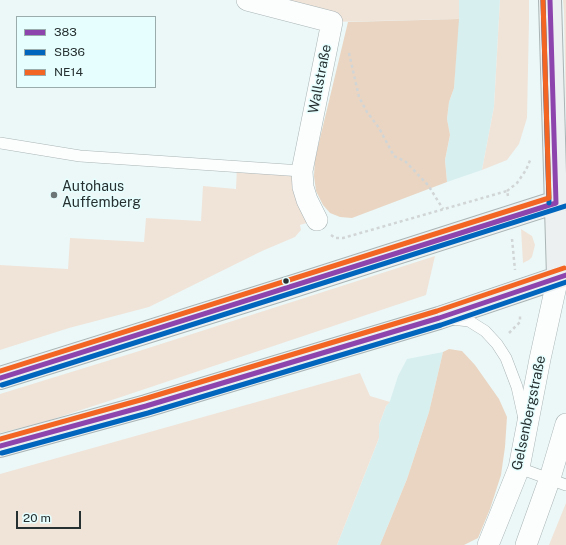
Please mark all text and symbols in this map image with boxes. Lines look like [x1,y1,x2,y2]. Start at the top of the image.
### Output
legend [16,16,156,88]
text: 383 [54,25,77,39]
street label: Wallstraße [305,43,335,115]
text: SB36 [54,45,85,59]
text: NE14 [54,65,83,79]
place label: Autohaus Auffemberg [62,179,141,212]
marker: Autohaus Auffemberg [49,190,59,200]
unlabelled marker [281,276,291,286]
street label: Gelsenbergstraße [509,354,549,472]
scale bar [18,503,83,529]
text: 20 m [23,511,51,525]

